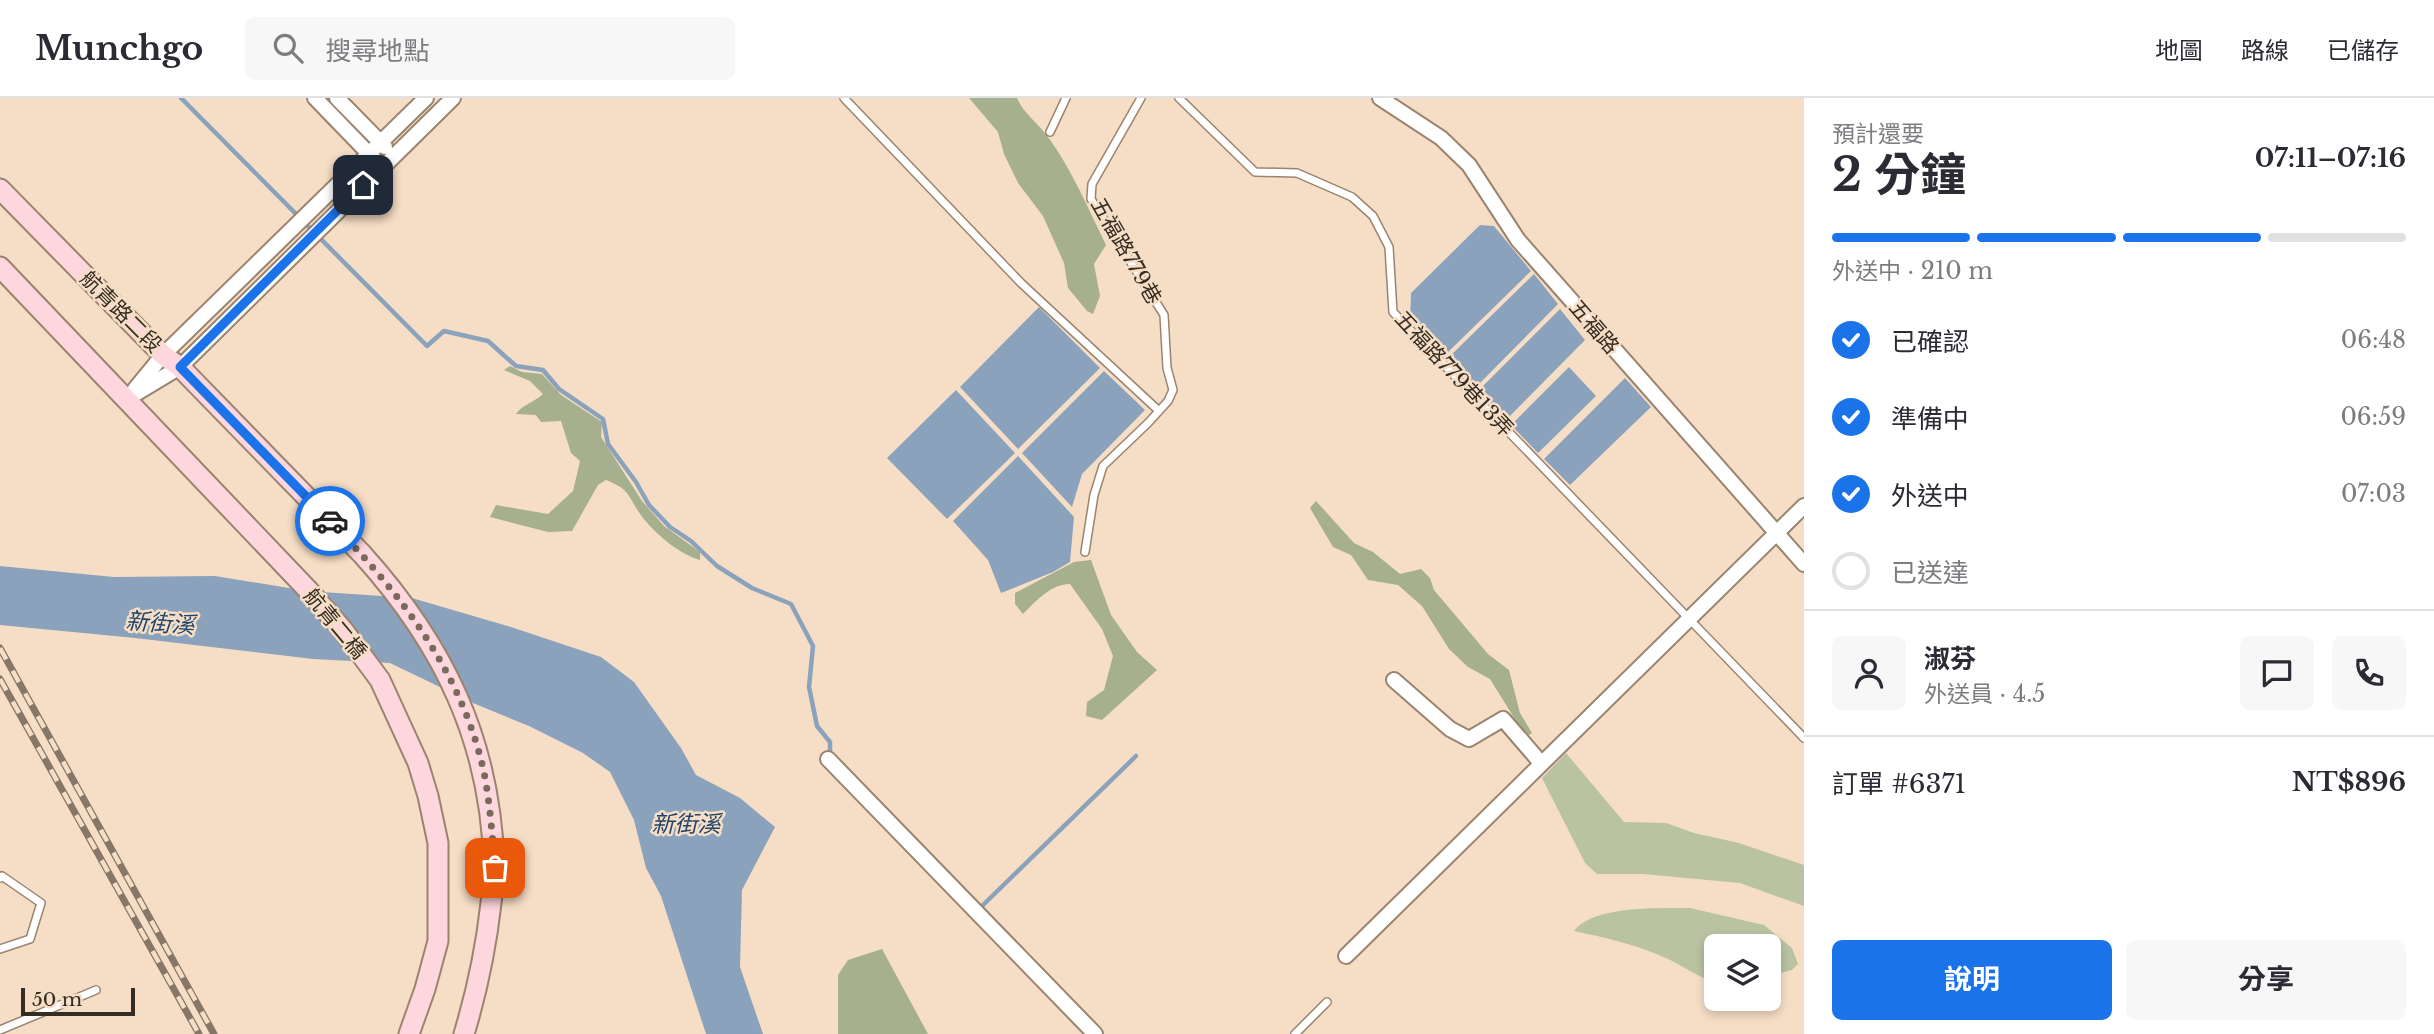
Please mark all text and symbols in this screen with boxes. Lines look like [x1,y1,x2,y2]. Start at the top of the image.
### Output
search box [245,17,735,80]
text: Munchgo [35,28,203,69]
icon: search [269,29,307,67]
text: 搜尋地點 [325,35,429,67]
text: 地圖 [2155,36,2203,65]
text: 路線 [2241,36,2289,65]
text: 已儲存 [2327,36,2399,65]
text: 預計還要 [1832,120,1924,148]
text: 07:11–07:16 [2255,142,2406,174]
text: 2 分鐘 [1832,146,1966,203]
pin [333,155,393,215]
icon: home [344,166,382,204]
street label: 五福路779巷 [1085,193,1167,309]
text: 外送中 · 210 m [1832,257,1993,285]
street label: 航青路二段 [75,266,167,358]
street label: 五福路 [1564,295,1624,359]
street label: 五福路779巷13弄 [1389,306,1519,442]
icon: check [1832,321,1870,359]
text: 已確認 [1891,326,1969,358]
text: 06:48 [2341,326,2406,354]
icon: check [1832,398,1870,436]
text: 準備中 [1891,403,1969,435]
text: 06:59 [2340,403,2406,431]
icon: check [1832,475,1870,513]
text: 外送中 [1891,480,1969,512]
text: 07:03 [2341,480,2406,508]
courier [295,486,365,556]
icon: car [311,502,349,540]
text: 已送達 [1891,557,1969,589]
street label: 航青二橋 [298,583,372,665]
water label: 新街溪 [125,607,198,640]
button: person [1832,636,1906,710]
button: chat [2240,636,2314,710]
button: phone [2332,636,2406,710]
text: 淑芬 [1924,643,1976,675]
text: 外送員 · 4.5 [1924,680,2045,708]
text: NT$896 [2292,766,2406,798]
text: 訂單 #6371 [1832,768,1966,800]
water label: 新街溪 [652,810,724,838]
pin [465,838,525,898]
icon: bag [476,849,514,887]
map controls [1704,934,1781,1011]
button: layers [1704,934,1781,1011]
button: 說明 [1832,940,2112,1020]
button: 分享 [2126,940,2406,1020]
scale bar [21,985,135,1017]
text: 50 m [32,988,82,1011]

